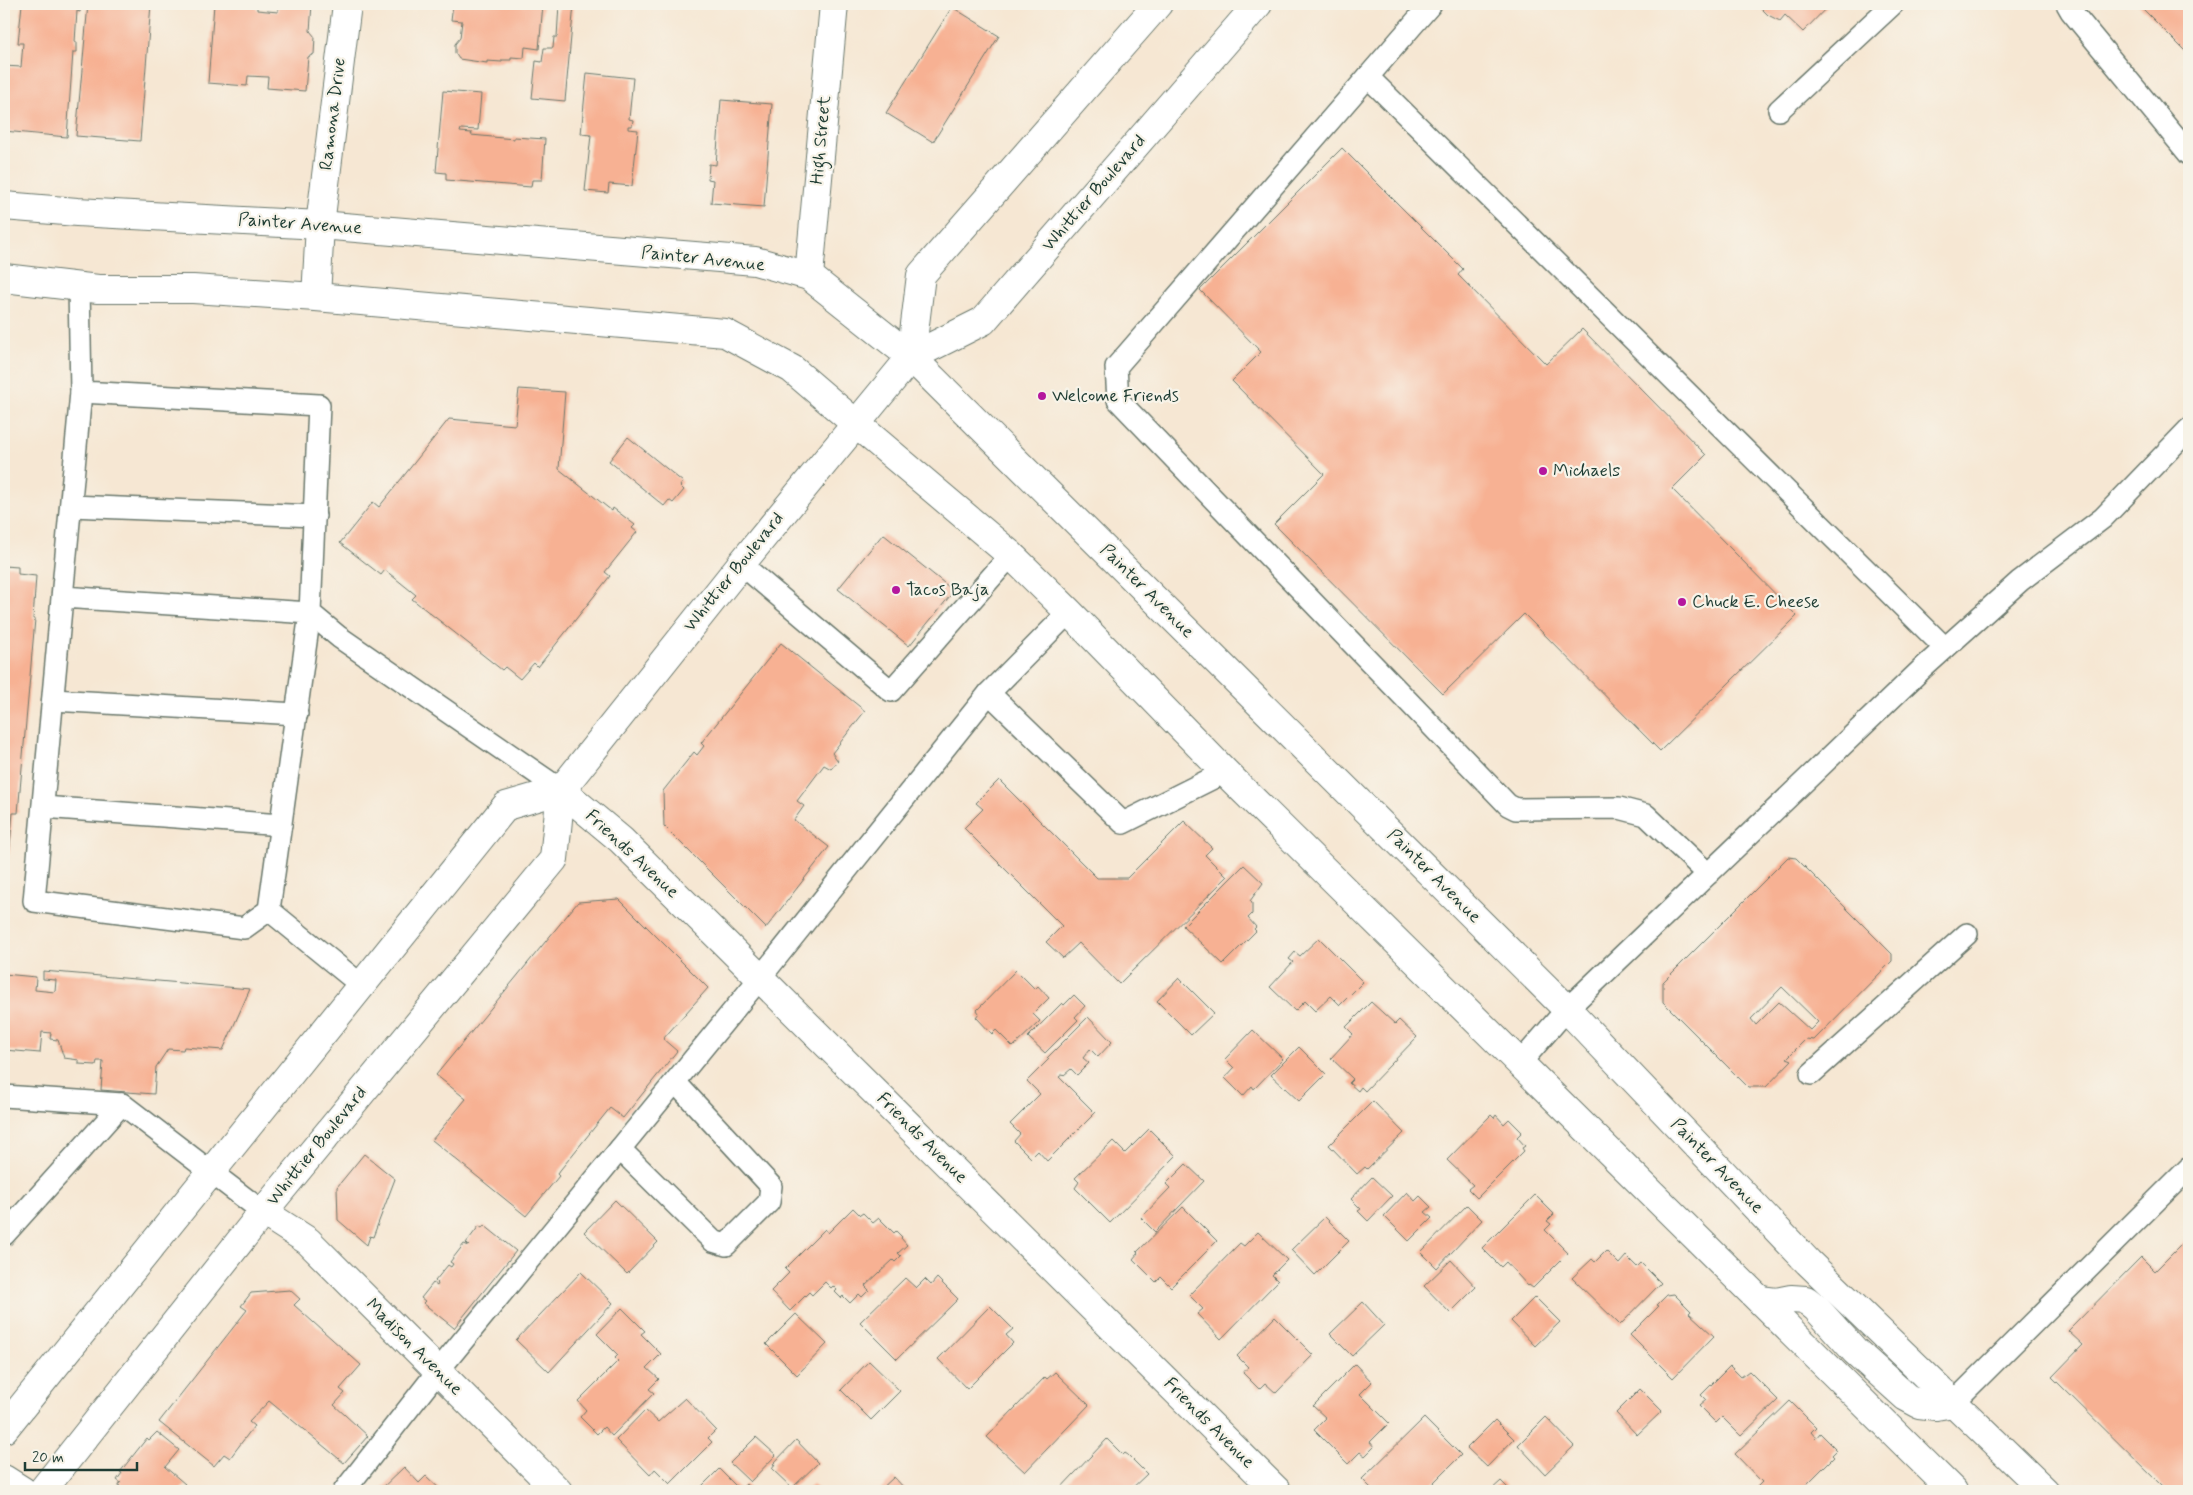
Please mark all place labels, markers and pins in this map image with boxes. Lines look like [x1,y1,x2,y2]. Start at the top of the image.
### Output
place label: Welcome Friends [1052,384,1179,408]
marker: Welcome Friends [1036,390,1048,402]
place label: Michaels [1553,459,1620,483]
marker: Michaels [1537,465,1549,477]
place label: Tacos Baja [906,578,989,602]
marker: Tacos Baja [890,584,902,596]
place label: Chuck E. Cheese [1692,590,1819,614]
marker: Chuck E. Cheese [1676,596,1688,608]

